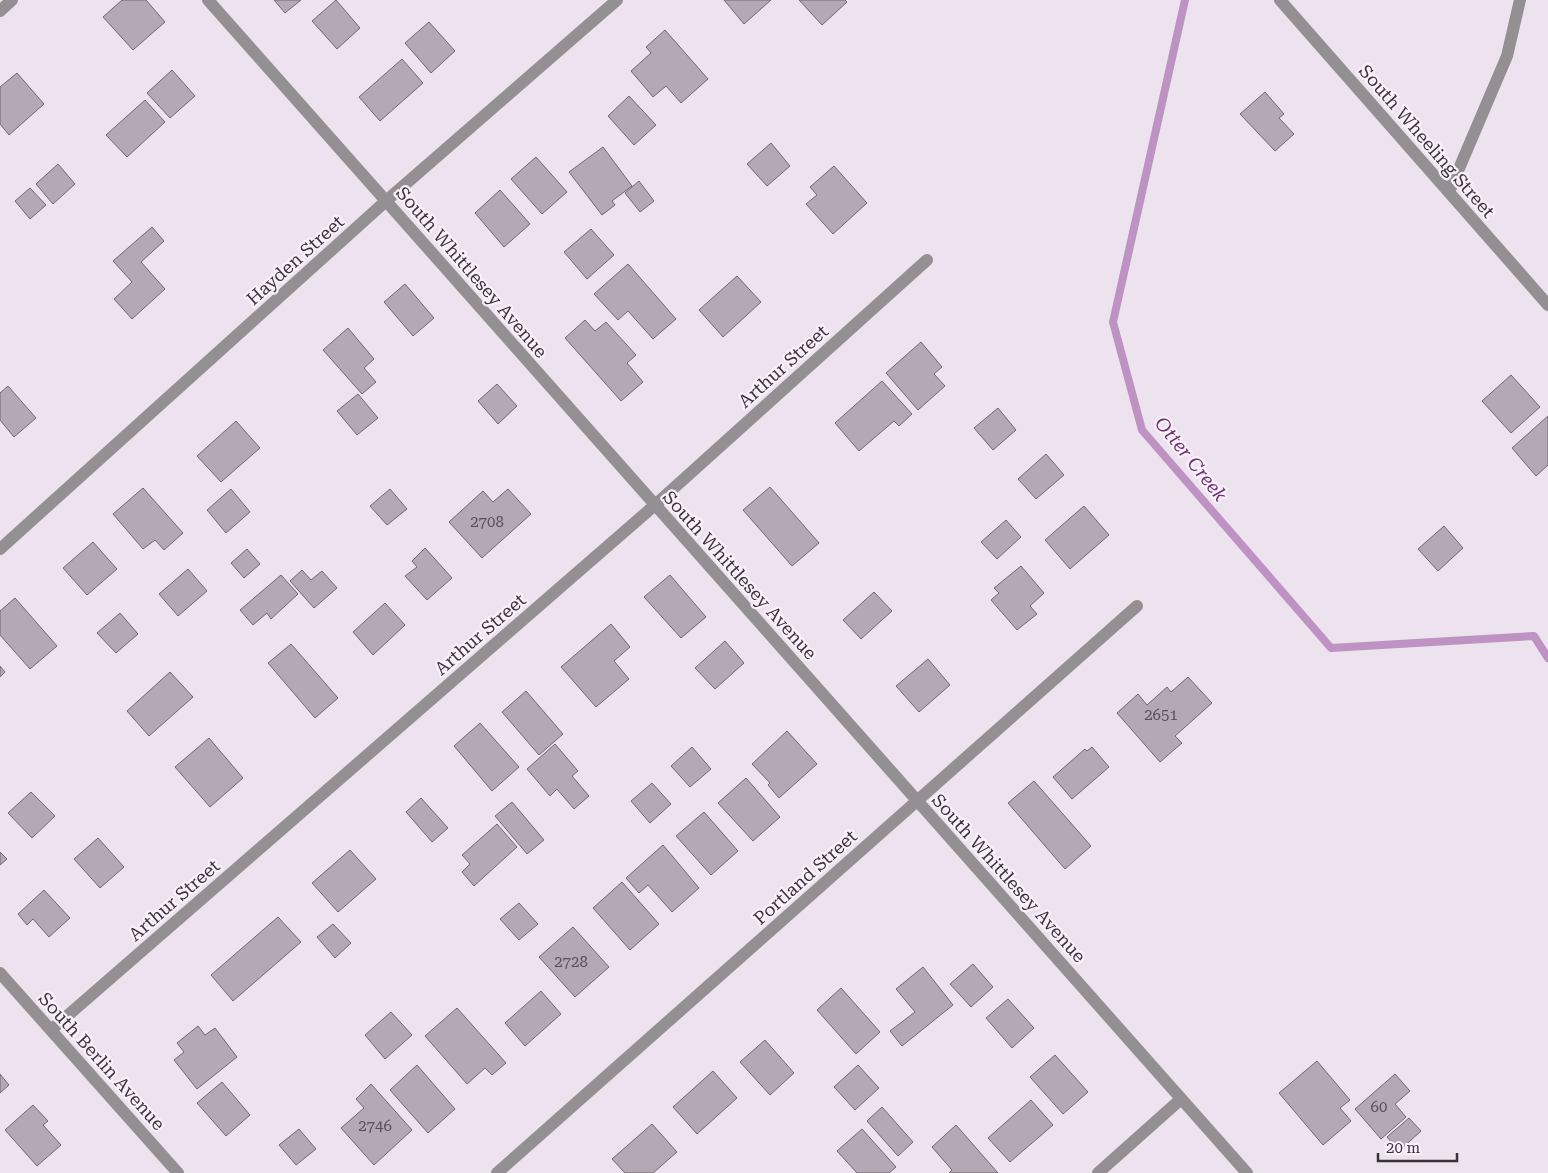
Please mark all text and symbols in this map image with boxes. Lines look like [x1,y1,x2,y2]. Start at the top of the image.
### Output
street label: South Wheeling Street [1355,60,1499,222]
street label: South Whittlesey Avenue [392,182,552,362]
street label: Hayden Street [242,211,348,309]
street label: Arthur Street [734,320,832,412]
water label: Otter Creek [1150,412,1232,506]
street label: South Whittlesey Avenue [659,486,821,664]
house number: 2708 [470,513,504,531]
street label: Arthur Street [430,589,530,679]
house number: 2651 [1144,706,1178,724]
street label: South Whittlesey Avenue [928,789,1090,967]
street label: Portland Street [749,825,861,929]
street label: Arthur Street [124,855,224,945]
house number: 2728 [554,953,588,971]
street label: South Berlin Avenue [35,988,169,1134]
house number: 60 [1371,1098,1387,1116]
house number: 2746 [358,1117,392,1135]
scale bar [1378,1130,1457,1162]
text: 20 m [1386,1139,1421,1157]

